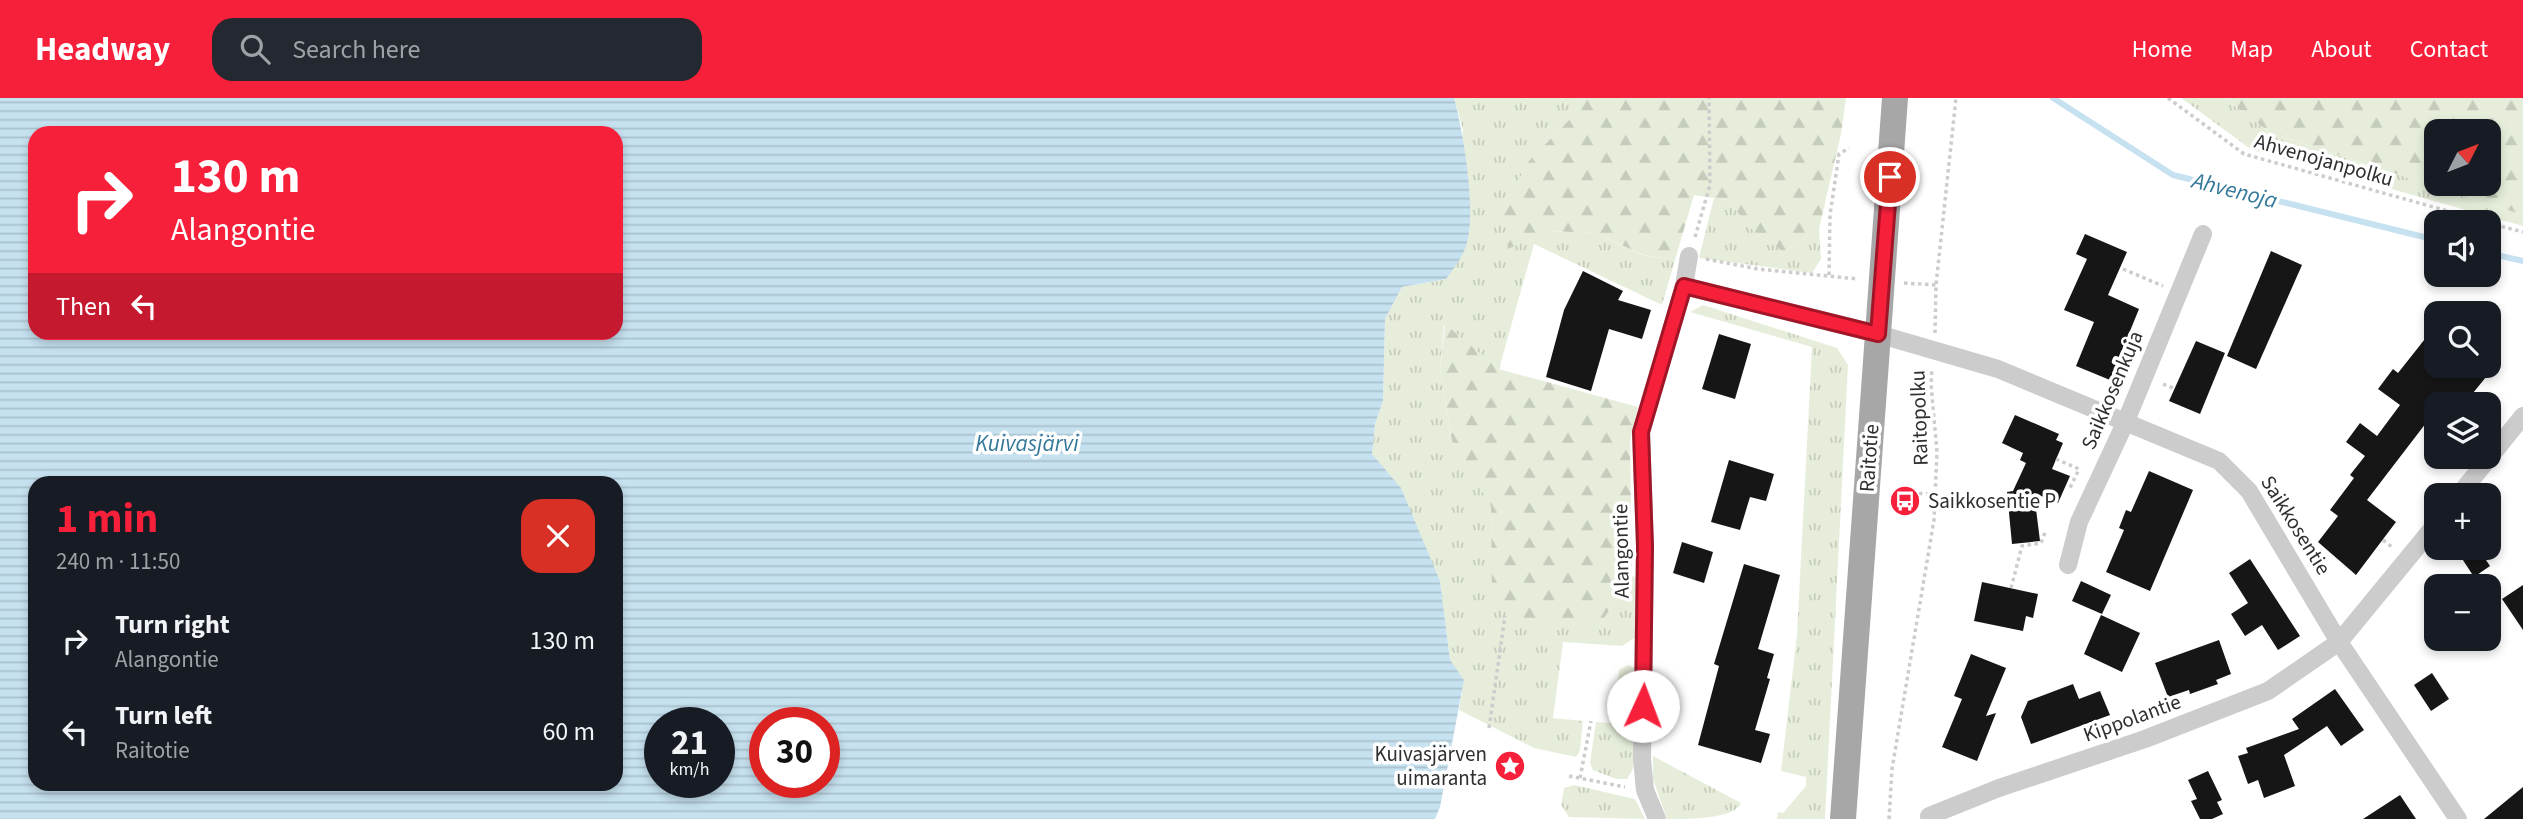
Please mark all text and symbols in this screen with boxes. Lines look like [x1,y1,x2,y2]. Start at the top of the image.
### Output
search box [212,18,702,81]
text: Headway [35,26,170,73]
icon: search [236,30,274,68]
text: Search here [292,31,420,68]
text: Home [2132,32,2192,67]
text: Map [2230,32,2273,67]
text: About [2311,32,2372,67]
text: Contact [2410,32,2488,67]
north arrow [2424,119,2501,196]
map controls [2424,119,2501,651]
street label: Ahvenojanpolku [2251,126,2397,194]
text: 130 m [171,142,300,212]
pin [1860,147,1920,207]
icon: right [56,154,147,245]
icon: arrive [1871,158,1909,196]
water label: Ahvenoja [2187,164,2281,217]
text: Alangontie [171,207,315,253]
button: sound [2424,210,2501,287]
icon: left [125,287,163,325]
text: Then [56,288,111,325]
button: search [2424,301,2501,378]
street label: Saikkosenkuja [2073,326,2151,454]
street label: Raitopolku [1902,370,1936,466]
button: layers [2424,392,2501,469]
street label: Raitotie [1852,423,1886,493]
water label: Kuivasjärvi [975,427,1079,460]
street label: Saikkosentie [2254,470,2338,580]
button: + [2424,483,2501,560]
bus stop icon: Saikkosentie P [1888,484,1922,518]
place label: Saikkosentie P [1928,486,2056,516]
text: 1 min [56,489,158,549]
button: close [521,499,595,573]
street label: Alangontie [1605,503,1637,599]
text: 240 m · 11:50 [56,545,180,578]
button: − [2424,574,2501,651]
text: Turn right [115,606,230,643]
icon: right [56,622,94,660]
text: 130 m [529,622,595,659]
text: Alangontie [115,643,219,676]
position arrow [1606,669,1680,743]
street label: Kippolantie [2079,686,2185,750]
text: Turn left [115,697,212,734]
speed limit sign: 30 [749,707,840,798]
icon: left [56,713,94,751]
text: 60 m [542,713,595,750]
text: 21 [671,718,708,768]
text: Raitotie [115,734,190,767]
place label: Kuivasjärven uimaranta [1375,739,1487,793]
place icon: Kuivasjärven uimaranta [1493,749,1527,783]
text: km/h [670,757,709,782]

